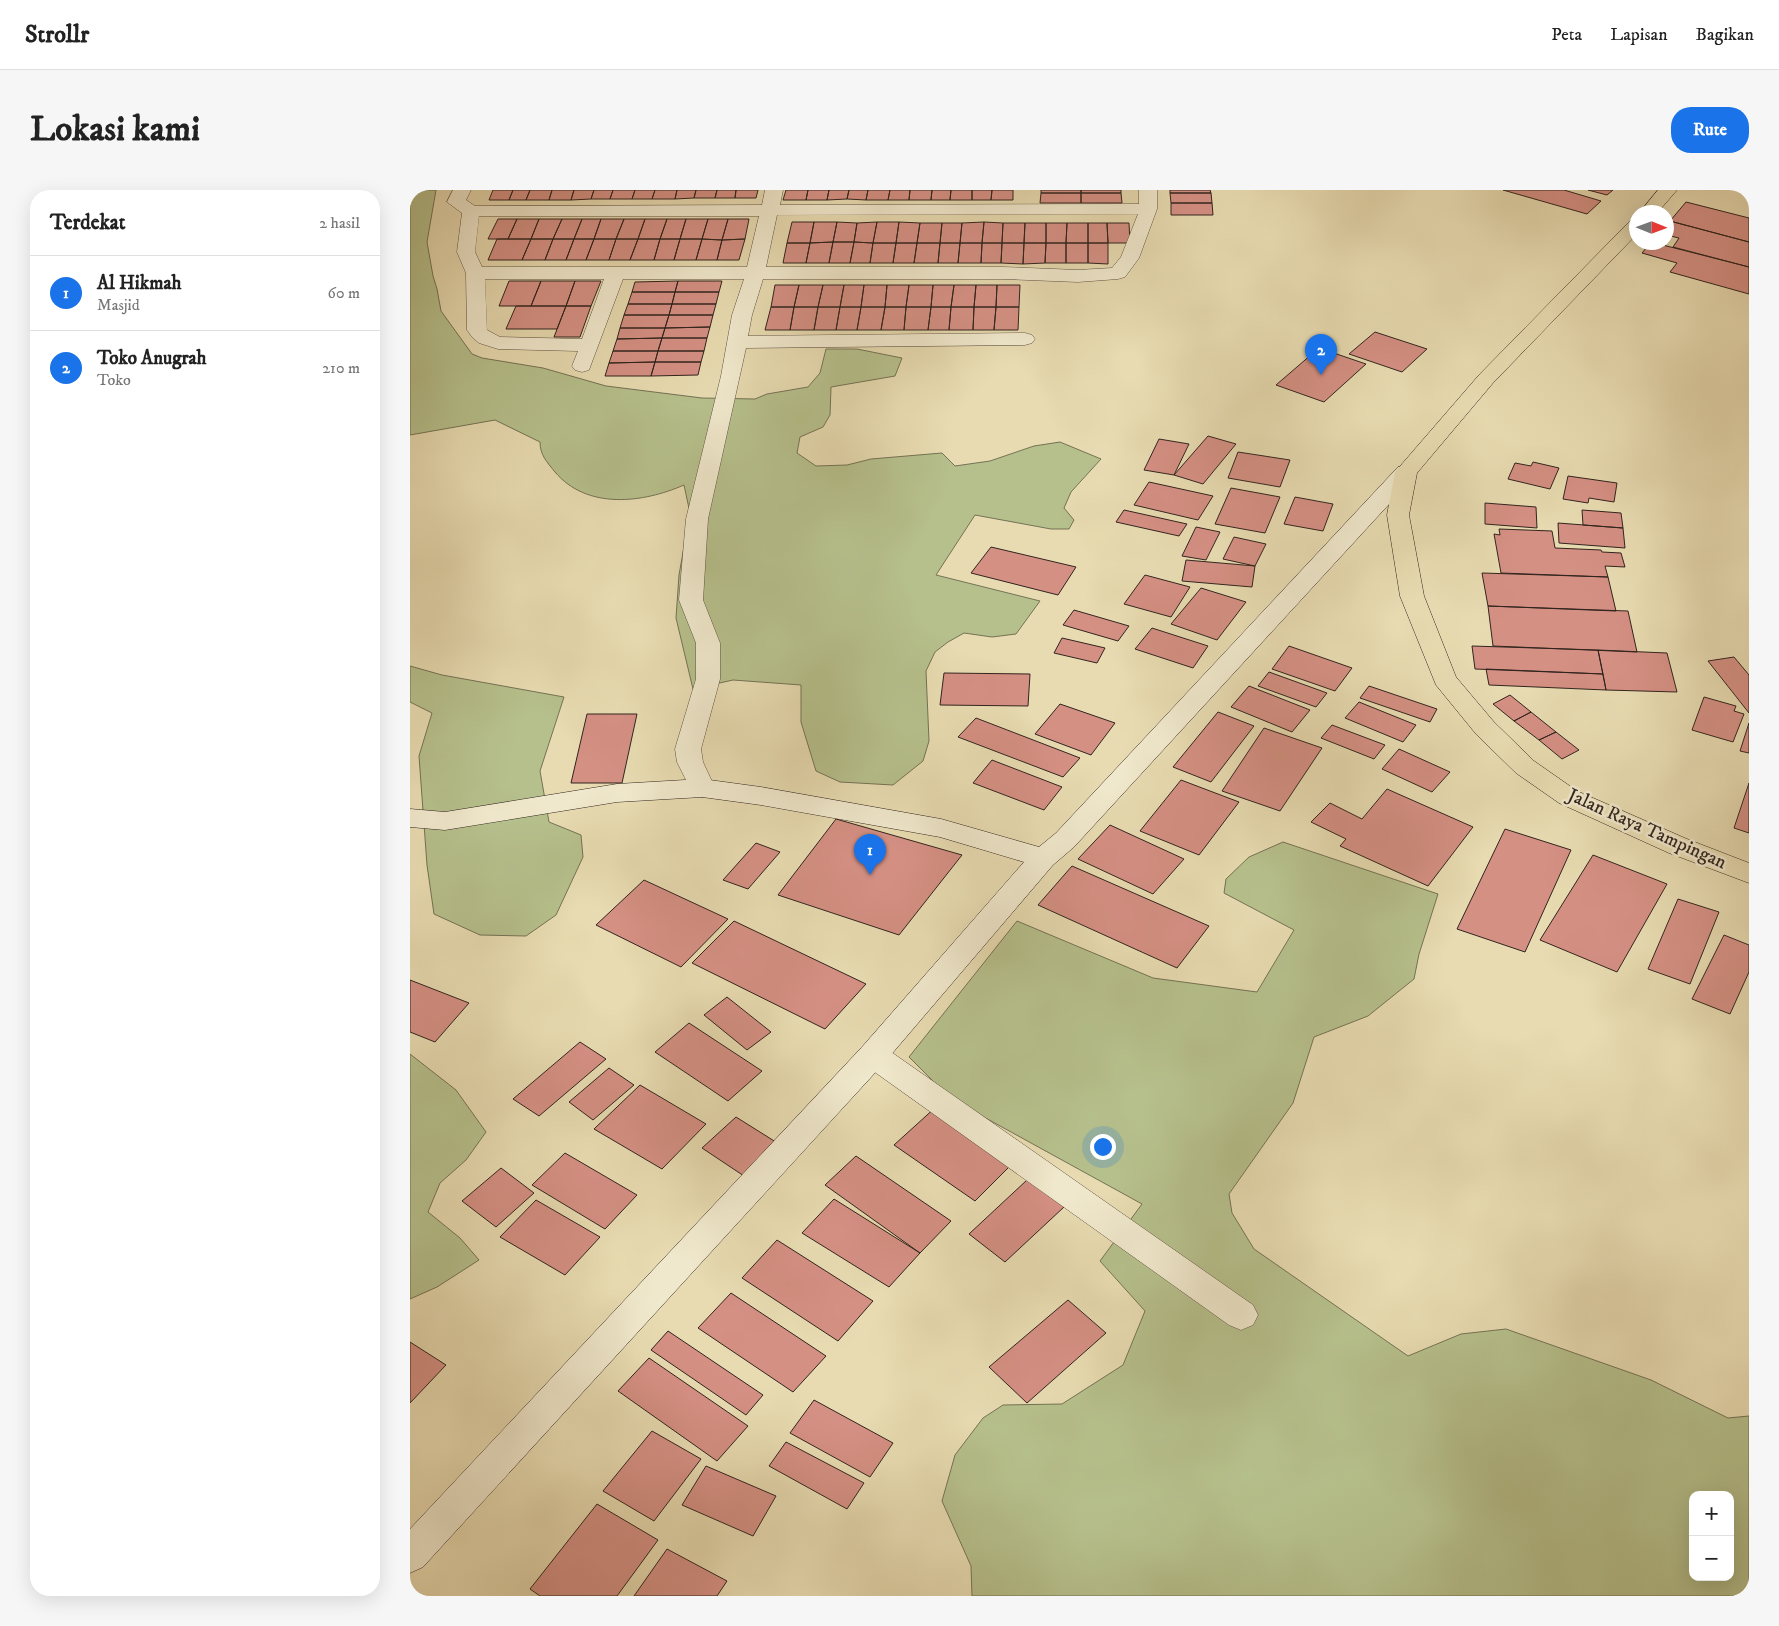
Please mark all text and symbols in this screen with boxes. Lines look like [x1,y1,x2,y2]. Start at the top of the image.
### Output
text: Strollr [25,20,89,50]
text: Peta [1551,24,1582,46]
text: Lapisan [1610,24,1668,46]
text: Bagikan [1696,24,1754,46]
button: Rute [1671,107,1749,153]
text: Lokasi kami [30,108,200,152]
north arrow [1629,205,1674,250]
text: Terdekat [50,210,125,236]
text: 2 hasil [319,213,360,233]
text: Al Hikmah [97,272,181,295]
text: 1 [63,283,69,303]
text: 60 m [328,283,360,303]
text: Masjid [97,295,140,315]
pin: 2 [1305,334,1337,375]
text: Toko Anugrah [97,347,207,370]
text: 2 [62,358,70,378]
text: 210 m [322,358,360,378]
text: Toko [97,370,131,390]
street label: Jalan Raya Tampingan [1562,783,1730,874]
pin: 1 [854,834,886,875]
your location [1090,1134,1116,1160]
map controls [1689,1491,1734,1581]
button: + [1689,1491,1734,1536]
button: − [1689,1536,1734,1581]

